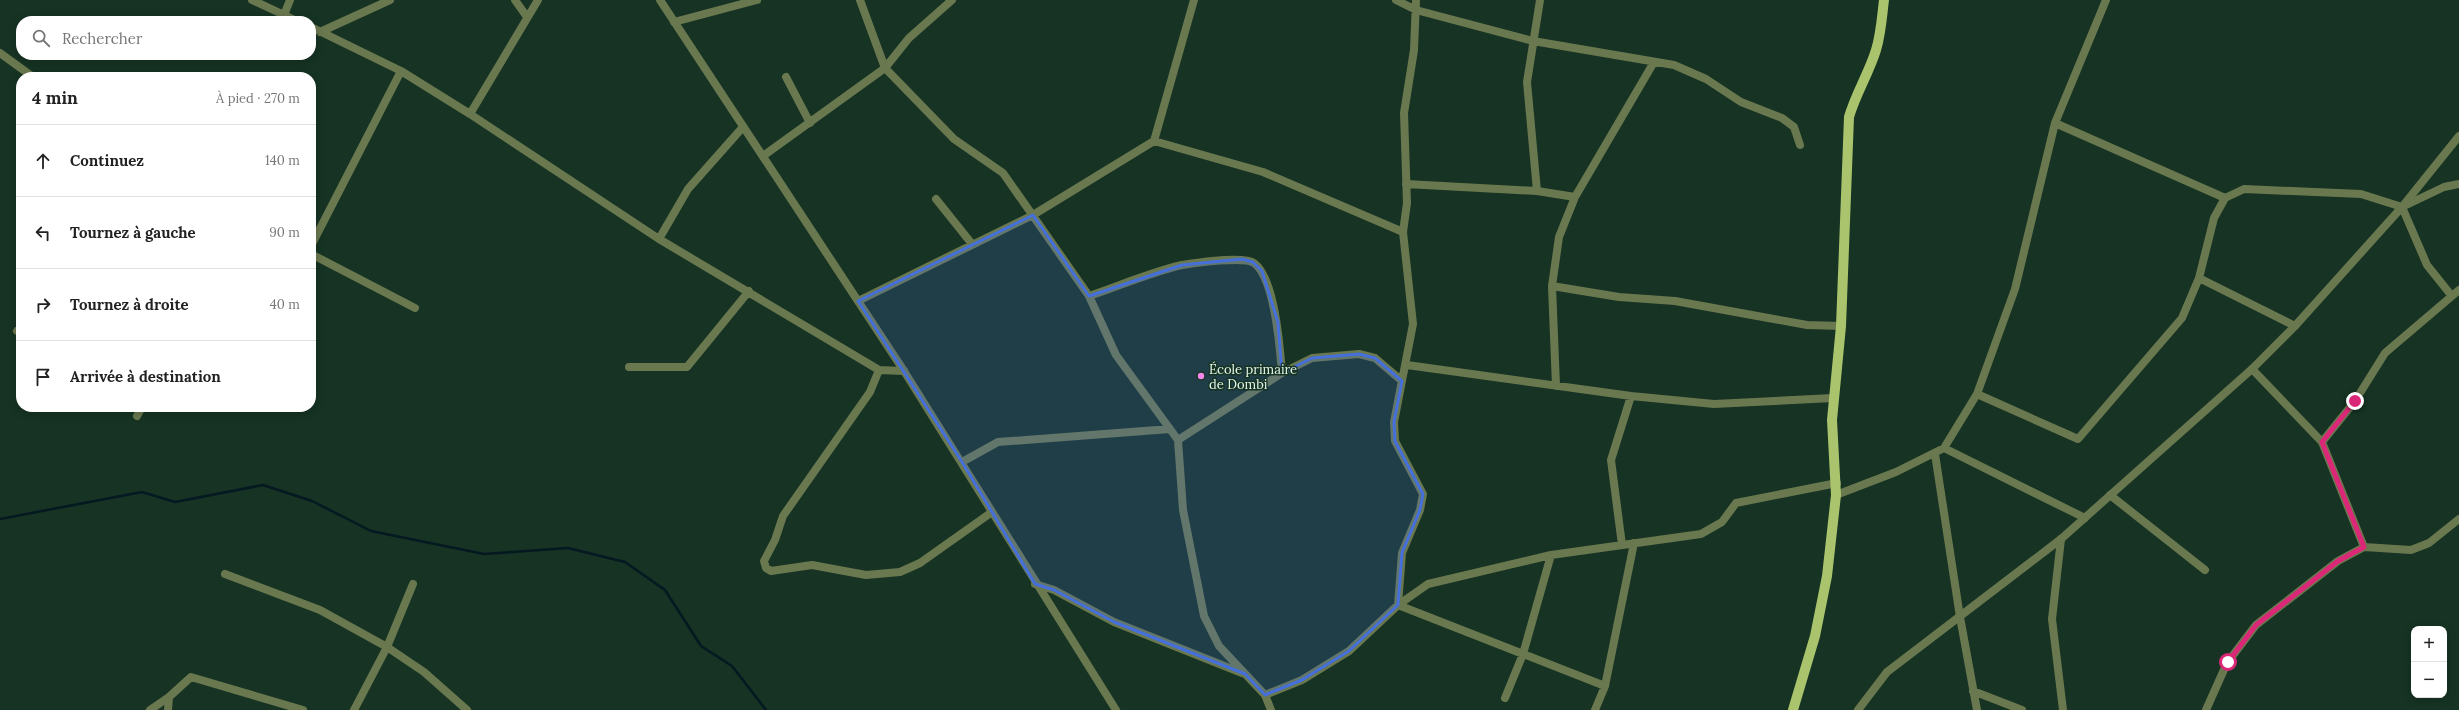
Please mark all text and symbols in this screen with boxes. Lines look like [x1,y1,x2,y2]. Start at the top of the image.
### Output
search box [16,16,316,60]
icon: search [30,27,52,49]
text: Rechercher [62,29,142,48]
text: 4 min [32,87,78,109]
text: À pied · 270 m [216,90,300,107]
icon: ahead [32,150,54,172]
text: Continuez [70,151,144,170]
text: 140 m [265,152,300,169]
icon: left [32,222,54,244]
text: Tournez à gauche [70,223,196,242]
text: 90 m [269,224,300,241]
icon: right [32,294,54,316]
text: Tournez à droite [70,295,189,314]
text: 40 m [270,296,300,313]
place label: École primaire de Dombi [1209,361,1297,393]
icon: arrive [32,366,54,388]
text: Arrivée à destination [70,367,221,386]
marker: École primaire de Dombi [1196,371,1206,381]
route end [2346,392,2364,410]
map controls [2411,626,2447,698]
button: + [2411,626,2447,662]
route start [2219,653,2237,671]
button: − [2411,662,2447,698]

